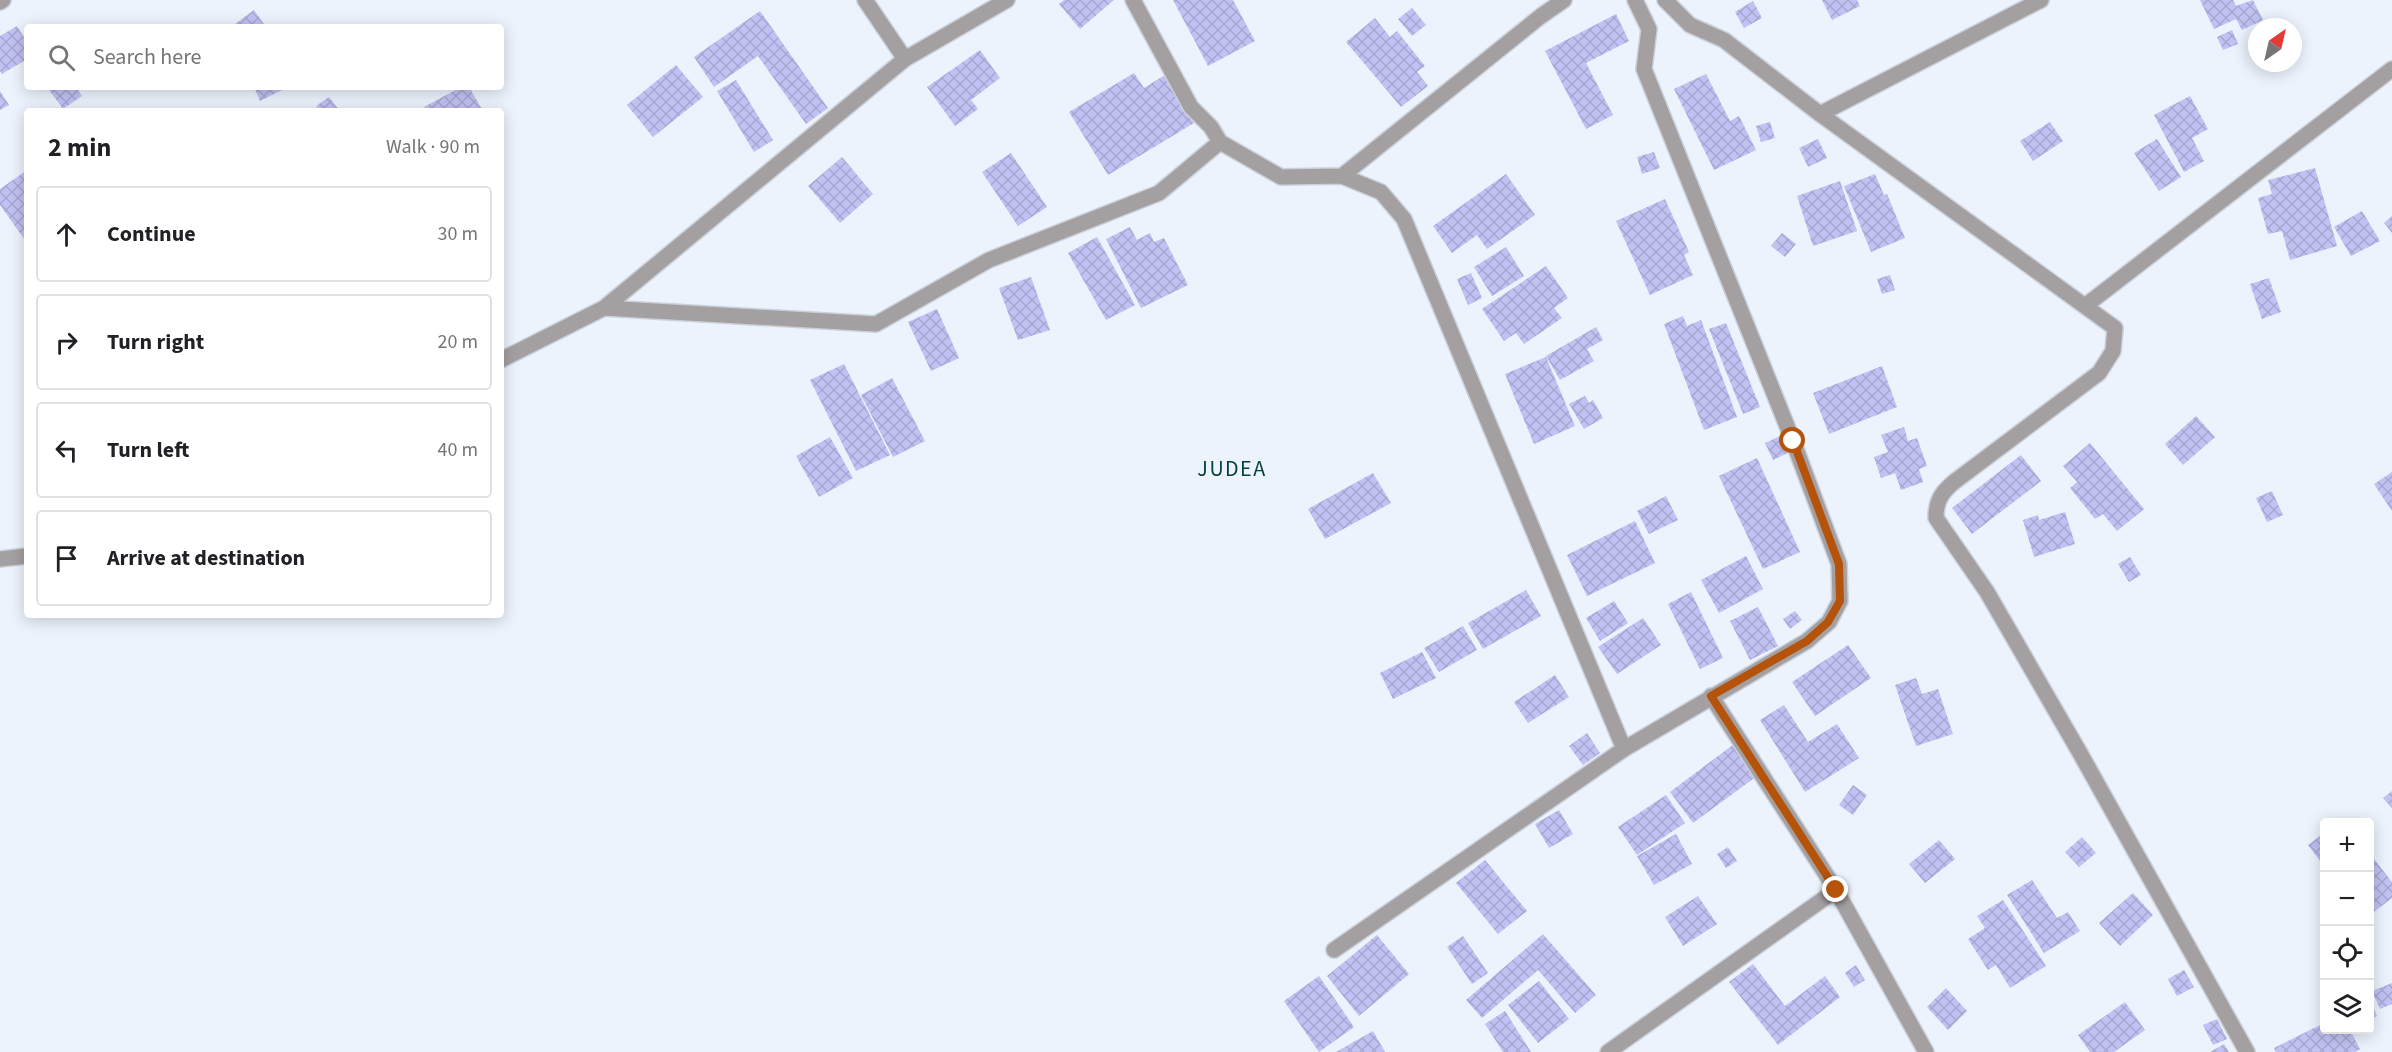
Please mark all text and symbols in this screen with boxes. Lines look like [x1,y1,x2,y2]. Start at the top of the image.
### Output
north arrow [2248,18,2302,72]
search box [24,24,504,90]
icon: search [45,41,78,74]
text: Search here [93,41,201,73]
text: 2 min [48,129,111,166]
text: Walk · 90 m [386,133,480,161]
icon: ahead [50,218,83,251]
text: Continue [107,218,196,250]
text: 30 m [438,220,478,248]
icon: right [50,326,83,359]
text: Turn right [107,326,204,358]
text: 20 m [438,328,478,356]
route start [1779,427,1805,453]
icon: left [50,434,83,467]
text: Turn left [107,434,189,466]
text: 40 m [438,436,478,464]
district label: JUDEA [1197,453,1267,485]
icon: arrive [50,542,83,575]
text: Arrive at destination [107,542,305,574]
map controls [2320,818,2374,1034]
button: + [2320,818,2374,872]
button: − [2320,872,2374,926]
route end [1822,876,1848,902]
button: locate [2320,926,2374,980]
button: layers [2320,980,2374,1034]

